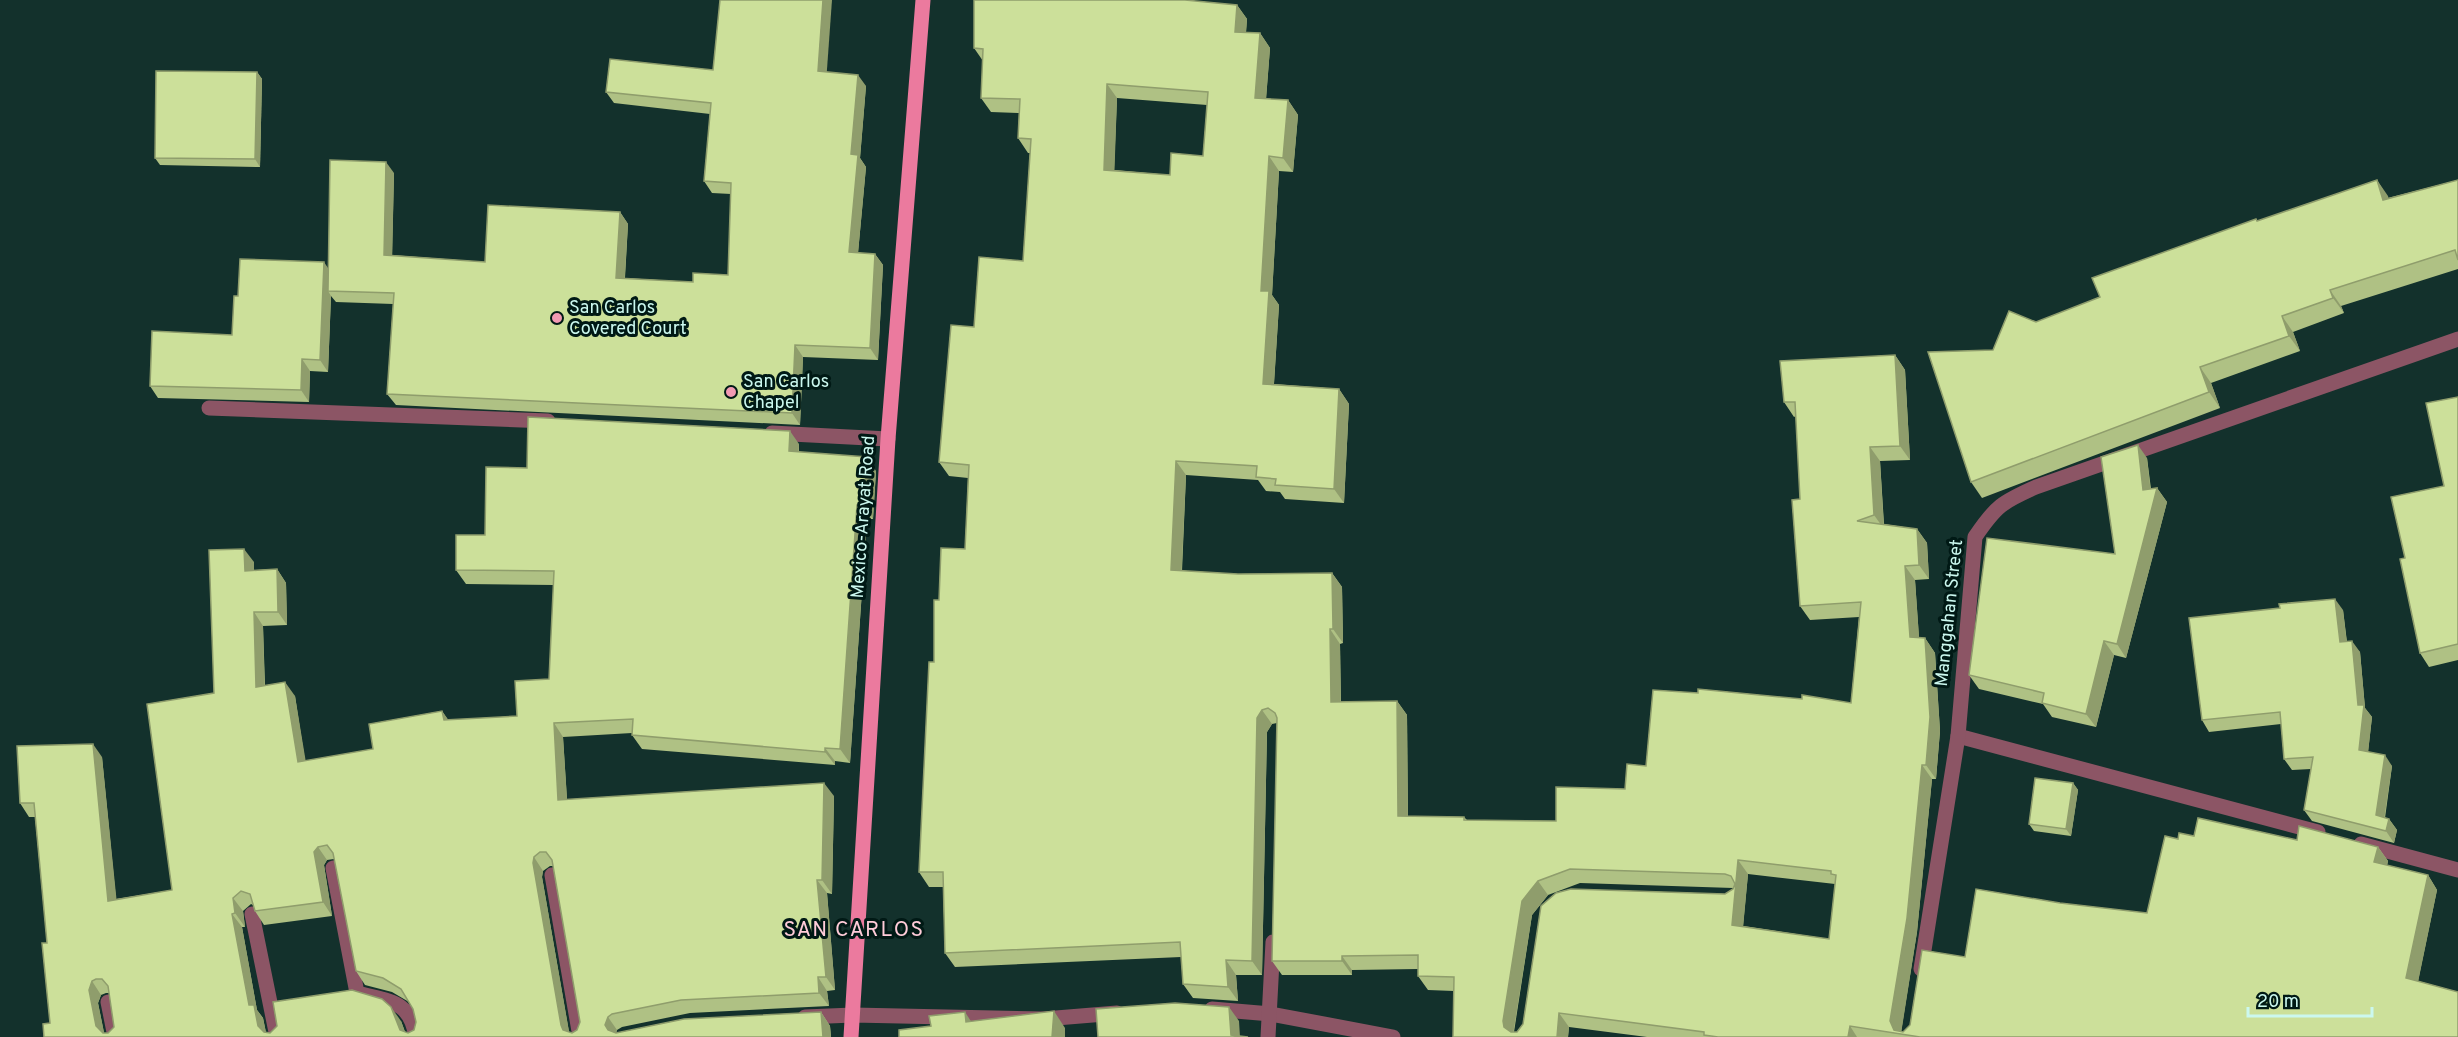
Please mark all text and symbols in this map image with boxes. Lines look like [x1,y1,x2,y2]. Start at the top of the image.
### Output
place label: San Carlos Covered Court [569,297,687,341]
marker: San Carlos Covered Court [550,311,564,325]
place label: San Carlos Chapel [743,371,829,415]
marker: San Carlos Chapel [724,385,738,399]
street label: Mexico-Arayat Road [847,435,881,599]
street label: Manggahan Street [1931,538,1969,688]
district label: SAN CARLOS [783,917,925,944]
scale bar [2248,980,2372,1018]
text: 20 m [2257,991,2299,1014]

